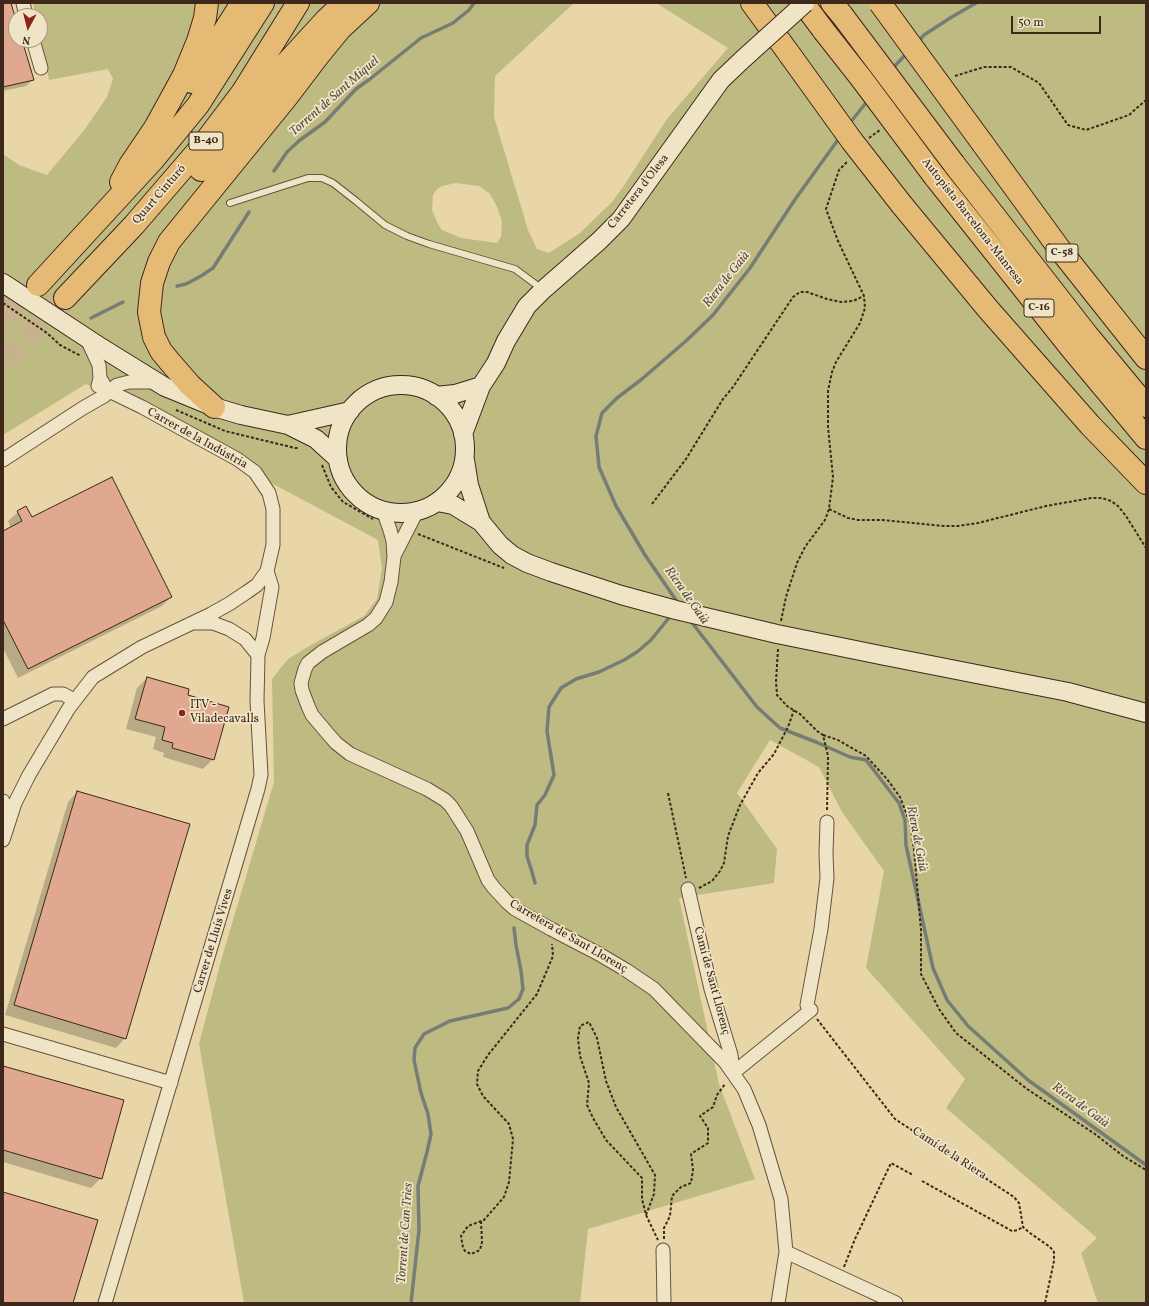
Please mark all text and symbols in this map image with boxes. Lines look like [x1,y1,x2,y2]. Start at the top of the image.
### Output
north arrow [8,8,48,48]
scale bar [1013,8,1103,34]
text: 50 m [1018,15,1044,31]
text: N [22,31,31,47]
water label: Torrent de Sant Miquel [287,54,383,140]
road number: B-40 [189,132,223,150]
street label: Carretera d'Olesa [605,152,673,232]
street label: Autopista Barcelona-Manresa [918,156,1026,288]
street label: Quart Cinturó [130,162,190,228]
road number: C-58 [1046,244,1078,262]
water label: Riera de Gaià [700,249,754,311]
road number: C-16 [1024,299,1054,317]
street label: Carrer de la Indústria [144,405,250,473]
water label: Riera de Gaià [660,564,712,628]
place label: ITV - Viladecavalls [190,699,259,727]
marker: ITV - Viladecavalls [177,708,187,718]
water label: Riera de Gaià [902,805,930,873]
street label: Carrer de Lluís Vives [191,887,237,995]
street label: Carretera de Sant Llorenç [506,897,630,977]
street label: Camí de Sant Llorenç [690,925,732,1037]
water label: Riera de Gaià [1048,1080,1112,1132]
street label: Camí de la Riera [909,1125,989,1183]
water label: Torrent de Can Tries [395,1182,417,1284]

